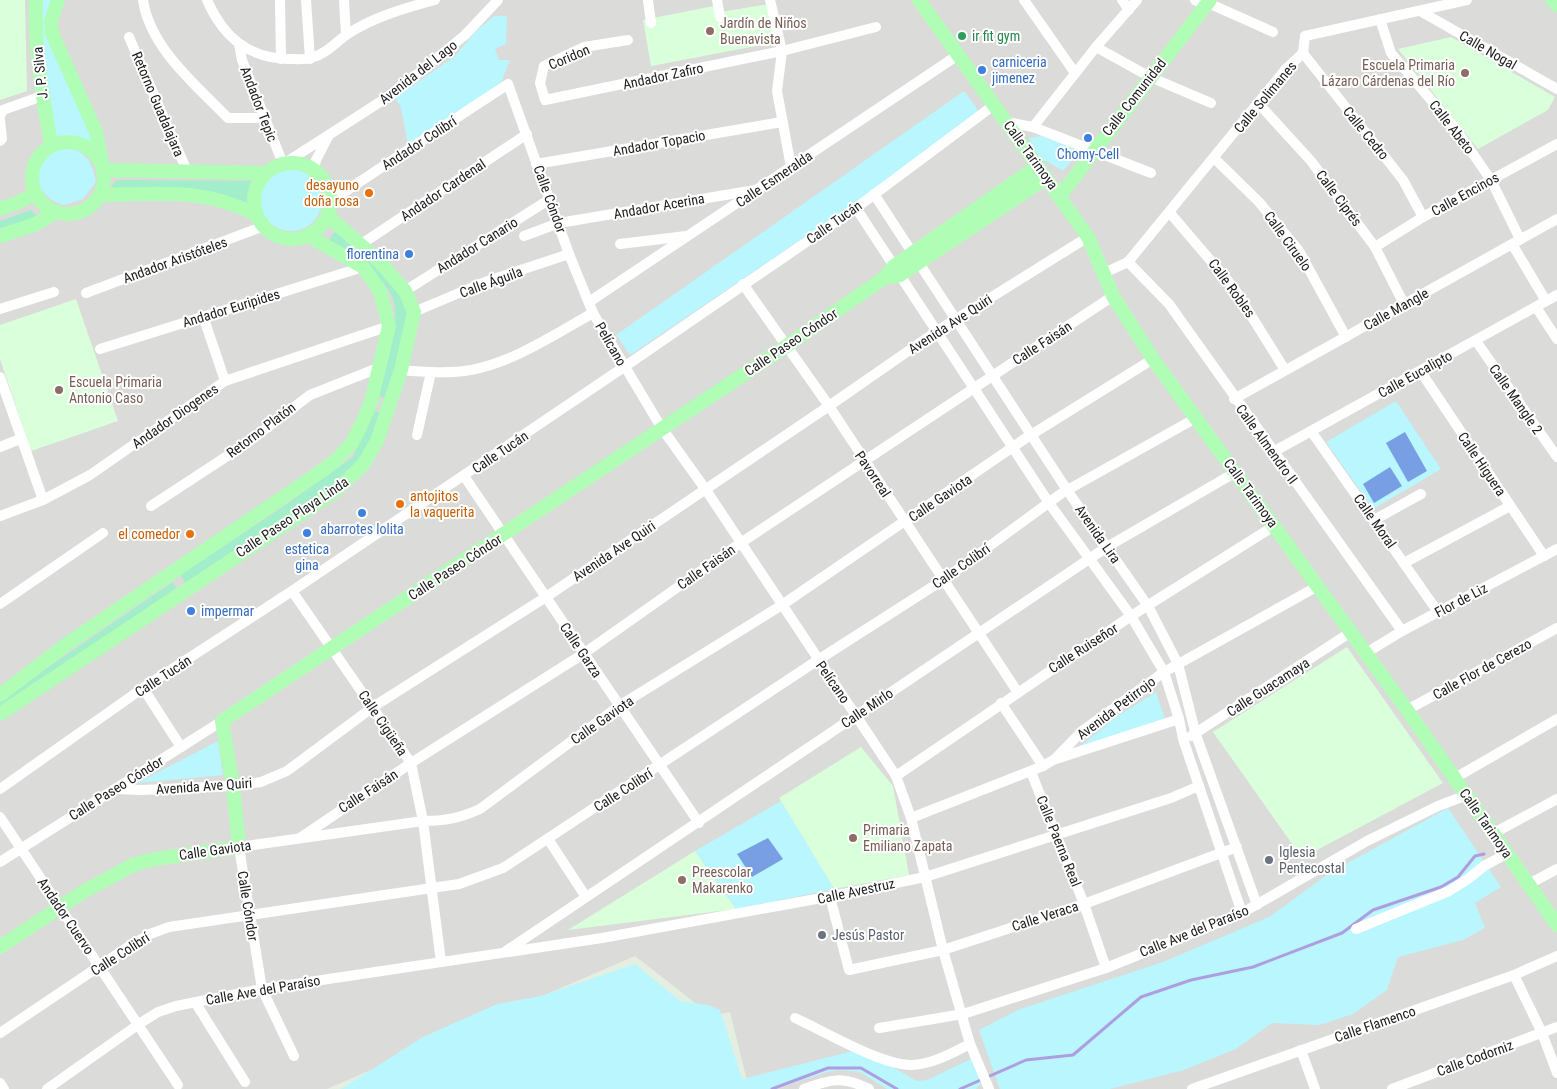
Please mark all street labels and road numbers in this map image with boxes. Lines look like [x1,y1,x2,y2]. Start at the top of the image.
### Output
street label: Calle Nogal [1457,27,1519,73]
street label: Avenida del Lago [376,37,460,107]
street label: Coridon [546,41,592,73]
street label: J. P. Silva [29,46,51,100]
street label: Retorno Guadalajara [129,49,187,159]
street label: Calle Comunidad [1099,55,1169,139]
street label: Calle Solimanes [1230,58,1300,136]
street label: Andador Zafiro [621,60,705,92]
street label: Andador Tepic [237,64,281,144]
street label: Calle Abeto [1426,97,1478,157]
street label: Calle Cedro [1340,103,1392,163]
street label: Andador Colibrí [379,113,460,173]
street label: Calle Tarimoya [1001,117,1061,193]
street label: Andador Topacio [612,127,706,159]
street label: Calle Esmeralda [733,148,815,210]
street label: Andador Cardenal [398,156,488,224]
street label: Calle Cóndor [530,163,570,235]
street label: Calle Ciprés [1313,167,1365,229]
street label: Calle Encinos [1429,169,1501,219]
street label: Andador Acerina [612,190,706,222]
street label: Calle Tucán [803,197,865,247]
street label: Calle Ciruelo [1261,208,1315,274]
street label: Andador Canario [433,214,521,276]
street label: Andador Aristóteles [121,234,229,286]
street label: Calle Robles [1205,256,1259,320]
street label: Calle Águila [457,262,525,301]
street label: Calle Mangle [1361,284,1432,333]
street label: Andador Euripides [180,286,282,330]
street label: Avenida Ave Quiri [905,291,995,357]
street label: Calle Paseo Cóndor [742,305,840,379]
street label: Calle Faisán [1009,318,1075,368]
street label: Pelícano [592,319,630,369]
street label: Calle Eucalipto [1375,347,1455,401]
street label: Calle Mangle 2 [1486,361,1546,437]
street label: Andador Diogenes [129,380,221,452]
street label: Retorno Platón [224,399,298,461]
street label: Calle Almendro II [1233,401,1301,487]
street label: Calle Tucán [469,427,531,477]
street label: Calle Higuera [1455,429,1509,499]
street label: Pavorreal [852,448,894,500]
street label: Calle Tarimoya [1221,455,1281,531]
street label: Calle Gaviota [905,471,975,525]
street label: Calle Paseo Playa Linda [233,473,351,561]
street label: Calle Moral [1351,491,1399,551]
street label: Avenida Lira [1072,502,1124,566]
street label: Avenida Ave Quiri [570,517,658,585]
street label: Calle Paseo Cóndor [405,531,505,603]
street label: Calle Colibrí [929,540,993,592]
street label: Calle Faisán [674,541,738,593]
street label: Flor de Liz [1432,580,1490,620]
street label: Calle Garza [557,619,605,681]
street label: Calle Ruiseñor [1045,620,1121,676]
street label: Calle Flor de Cerezo [1430,635,1534,703]
street label: Calle Tucán [132,652,194,700]
street label: Calle Guacamaya [1224,654,1312,720]
street label: Pelícano [813,658,853,706]
street label: Avenida Petirrojo [1074,673,1158,743]
street label: Calle Mirlo [838,685,896,731]
street label: Calle Cigüeña [355,687,411,759]
street label: Calle Gaviota [568,693,636,747]
street label: Calle Paseo Cóndor [66,752,166,824]
street label: Calle Colibrí [591,765,656,815]
street label: Calle Faisán [335,766,401,816]
street label: Avenida Ave Quiri [155,775,253,797]
street label: Calle Tarimoya [1456,785,1516,861]
street label: Calle Paerna Real [1033,793,1085,889]
street label: Calle Gaviota [178,837,252,863]
street label: Calle Cóndor [235,870,261,942]
street label: Andador Cuervo [35,875,97,957]
street label: Calle Avestruz [816,875,896,907]
street label: Calle Veraca [1010,898,1080,934]
street label: Calle Ave del Paraíso [1137,902,1251,960]
street label: Calle Colibrí [88,929,153,979]
street label: Calle Ave del Paraíso [204,972,322,1008]
street label: Calle Flamenco [1332,1003,1418,1045]
street label: Calle Codorniz [1435,1037,1515,1079]

